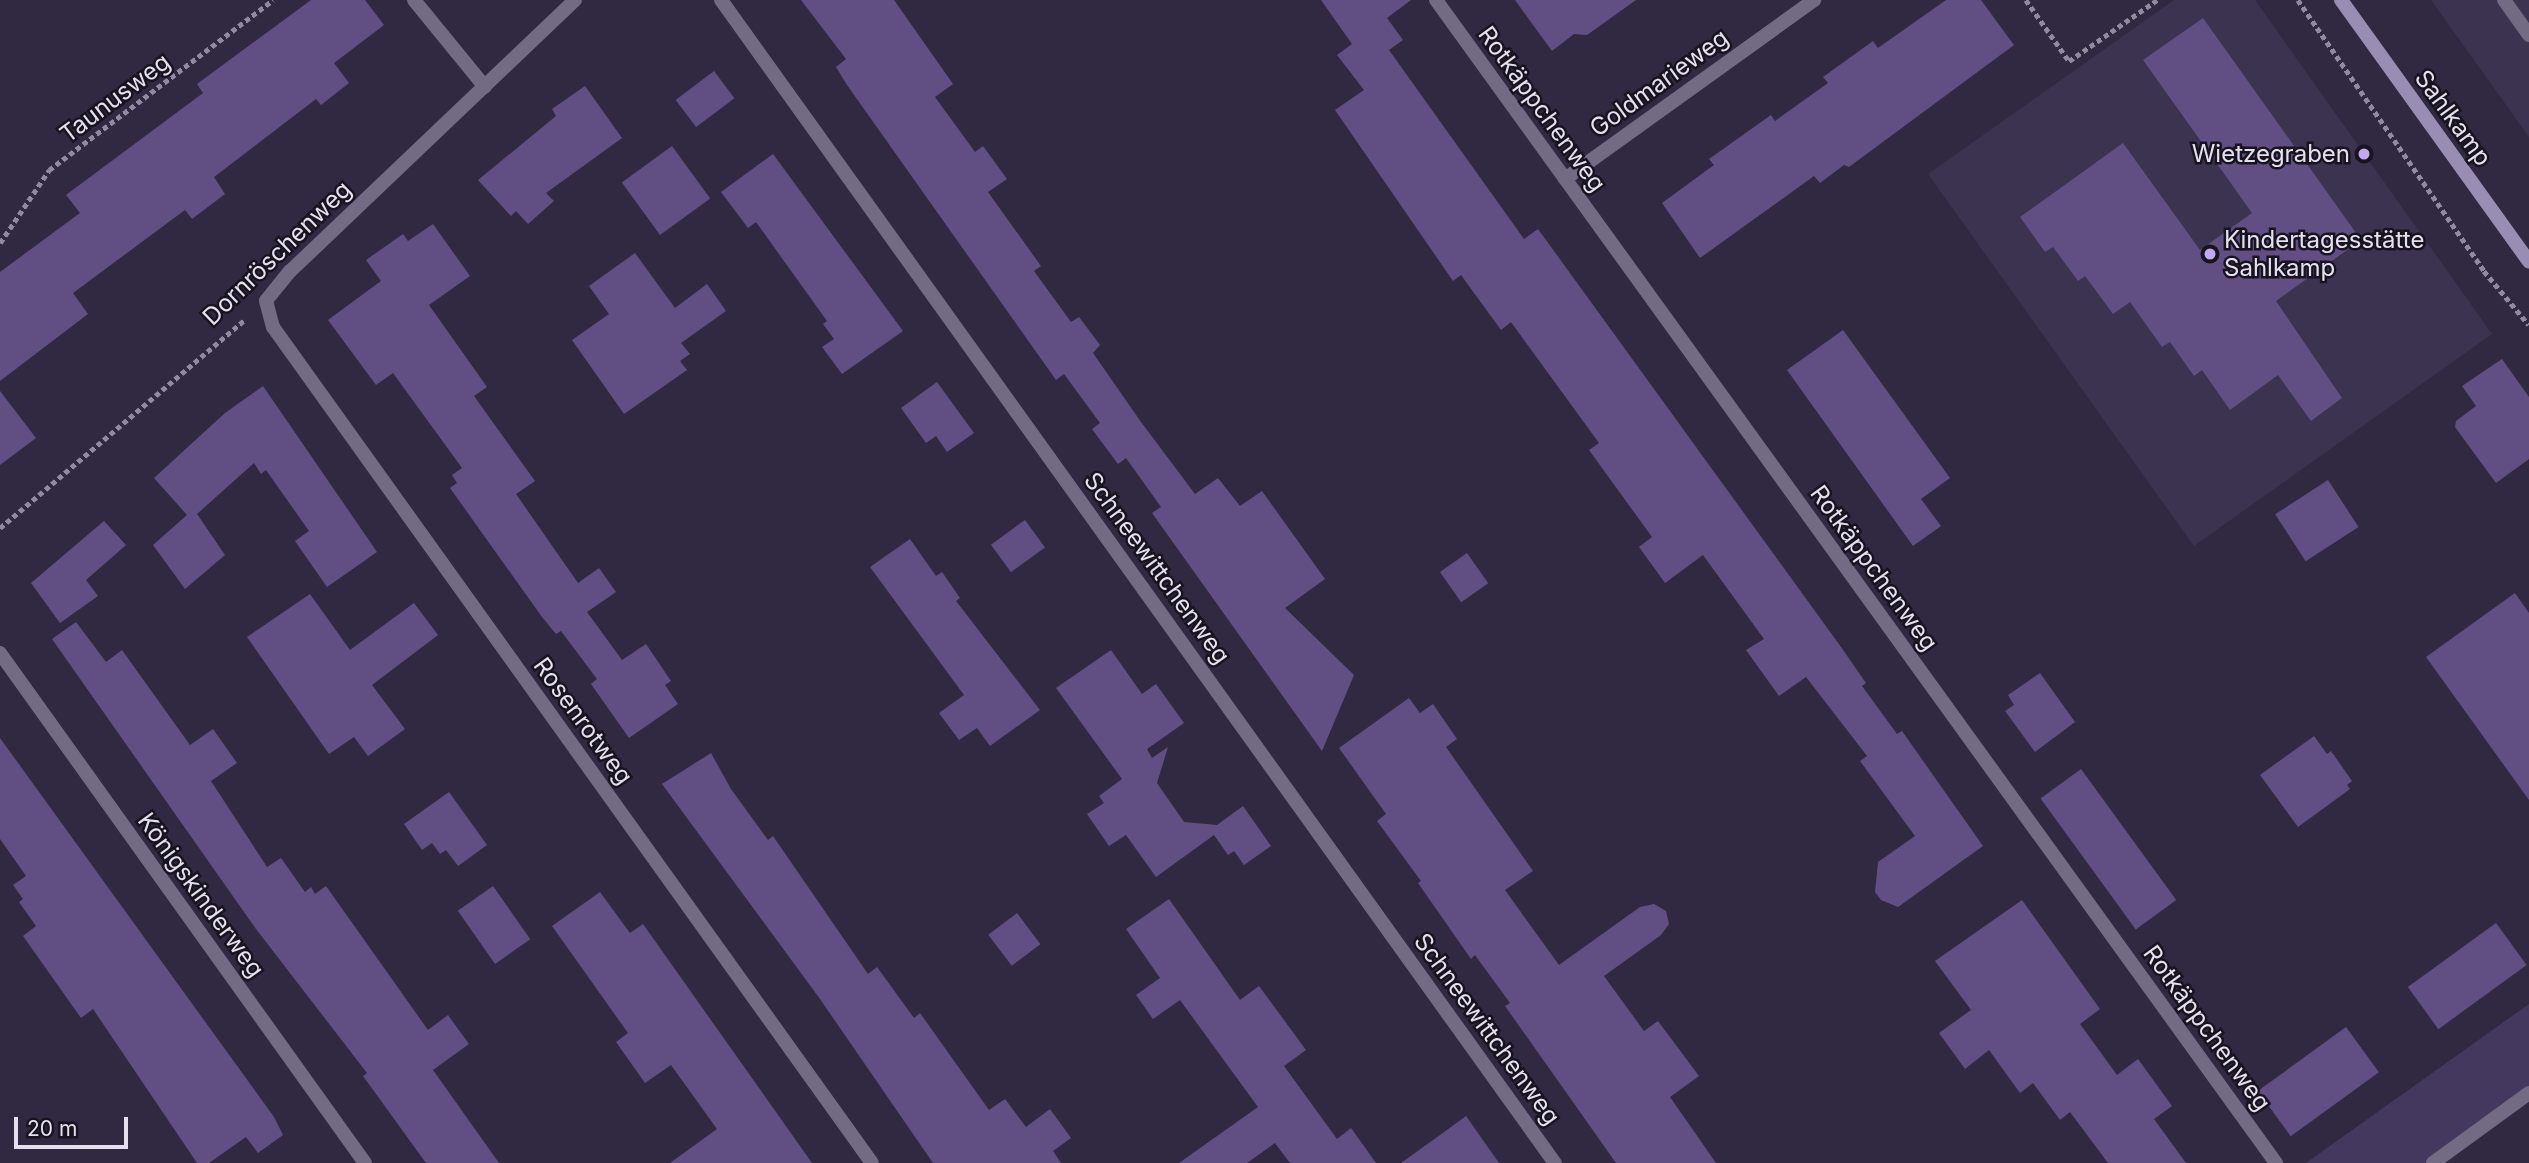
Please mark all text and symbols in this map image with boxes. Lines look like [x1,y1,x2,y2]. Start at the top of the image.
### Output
street label: Rotkäppchenweg [1472,21,1612,197]
street label: Goldmarieweg [1584,23,1734,143]
street label: Taunusweg [54,47,176,149]
street label: Sahlkamp [2409,65,2497,171]
place label: Wietzegraben [2192,140,2350,168]
marker: Wietzegraben [2356,146,2372,162]
street label: Dornröschenweg [197,175,357,331]
place label: Kindertagesstätte Sahlkamp [2224,226,2424,282]
marker: Kindertagesstätte Sahlkamp [2202,246,2218,262]
street label: Schneewittchenweg [1078,467,1236,669]
street label: Rotkäppchenweg [1804,480,1944,656]
street label: Rosenrotweg [527,652,639,790]
street label: Königskinderweg [132,807,270,983]
street label: Schneewittchenweg [1408,928,1566,1130]
street label: Rotkäppchenweg [2137,940,2277,1116]
scale bar [18,1104,131,1148]
text: 20 m [27,1116,77,1141]

